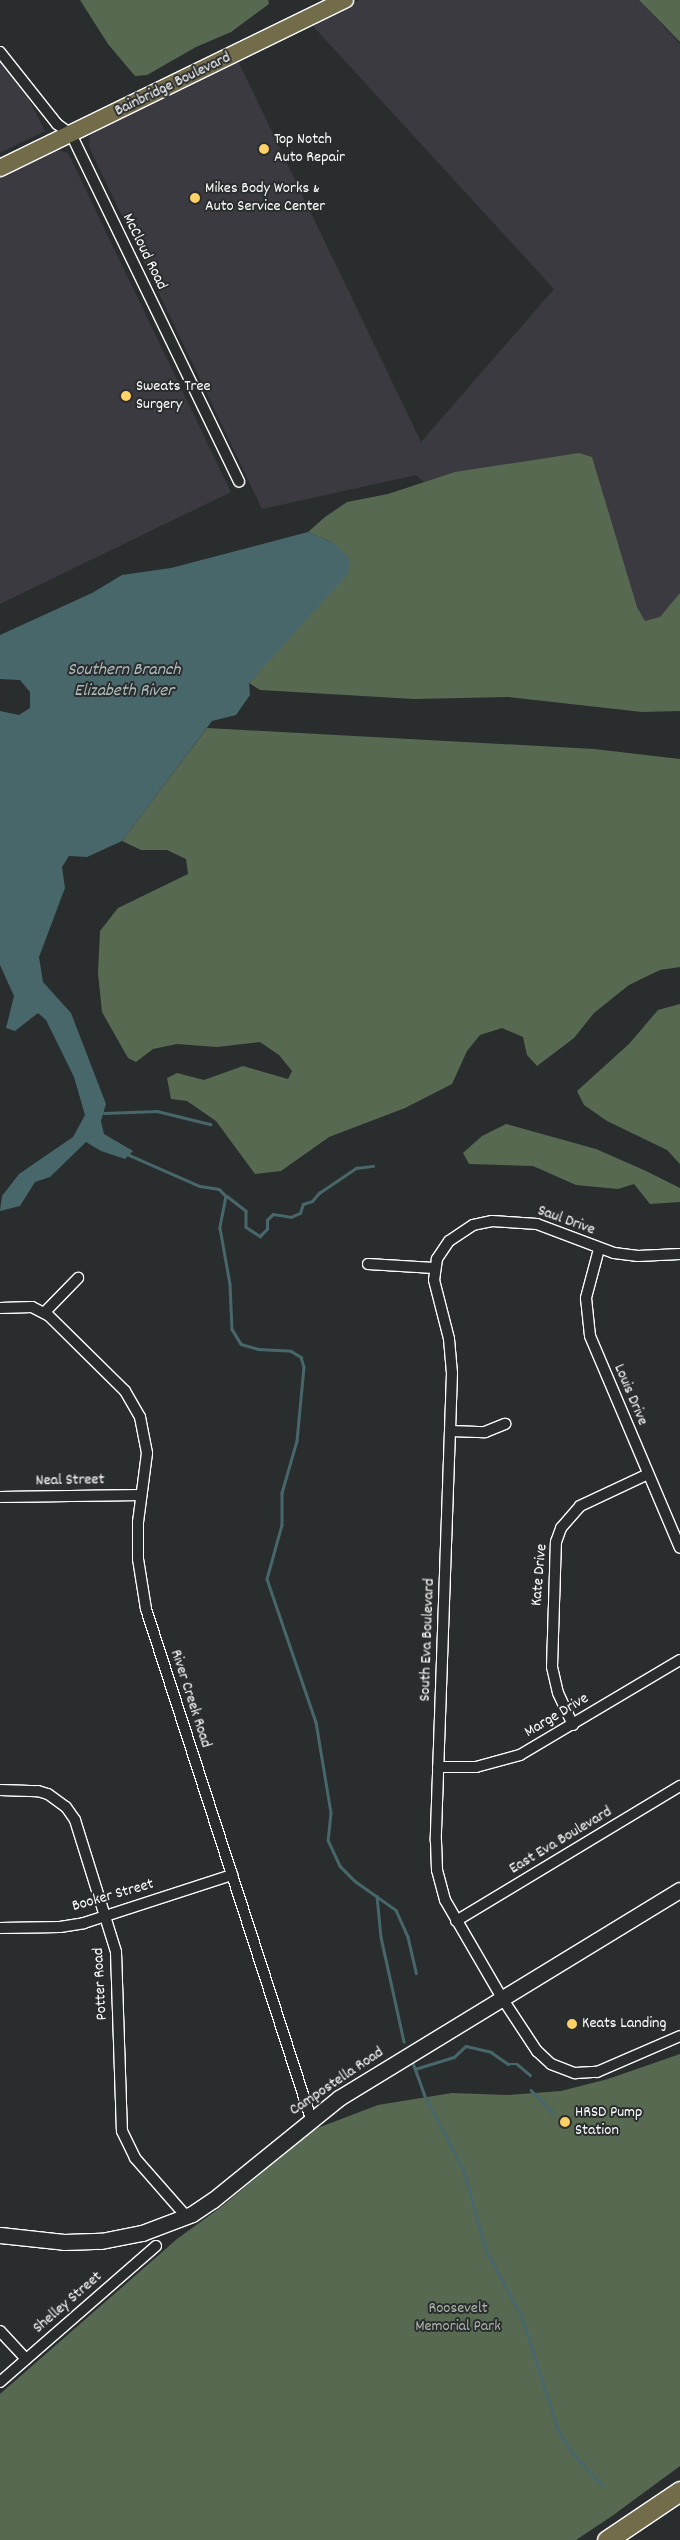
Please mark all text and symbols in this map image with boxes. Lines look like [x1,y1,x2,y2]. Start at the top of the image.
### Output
street label: Bainbridge Boulevard [112,49,234,121]
place label: Top Notch Auto Repair [274,130,345,168]
marker: Top Notch Auto Repair [258,143,270,155]
place label: Mikes Body Works & Auto Service Center [205,179,325,217]
marker: Mikes Body Works & Auto Service Center [189,192,201,204]
street label: McCloud Road [117,211,171,293]
place label: Sweats Tree Surgery [136,377,211,415]
marker: Sweats Tree Surgery [120,390,132,402]
water label: Southern Branch Elizabeth River [67,661,181,704]
street label: Saul Drive [535,1202,597,1240]
street label: Louis Drive [609,1361,651,1429]
street label: Neal Street [35,1471,105,1491]
street label: Kate Drive [528,1543,552,1607]
street label: South Eva Boulevard [416,1578,440,1702]
street label: River Creek Road [165,1647,215,1751]
street label: Marge Drive [521,1689,593,1743]
street label: East Eva Boulevard [506,1803,616,1879]
street label: Booker Street [70,1875,156,1917]
street label: Potter Road [90,1947,112,2021]
place label: Keats Landing [582,2014,667,2034]
marker: Keats Landing [566,2018,578,2030]
street label: Campostella Road [286,2043,388,2121]
place label: HRSD Pump Station [575,2103,642,2141]
marker: HRSD Pump Station [559,2116,571,2128]
street label: Shelley Street [30,2268,106,2338]
park label: Roosevelt Memorial Park [415,2299,501,2337]

